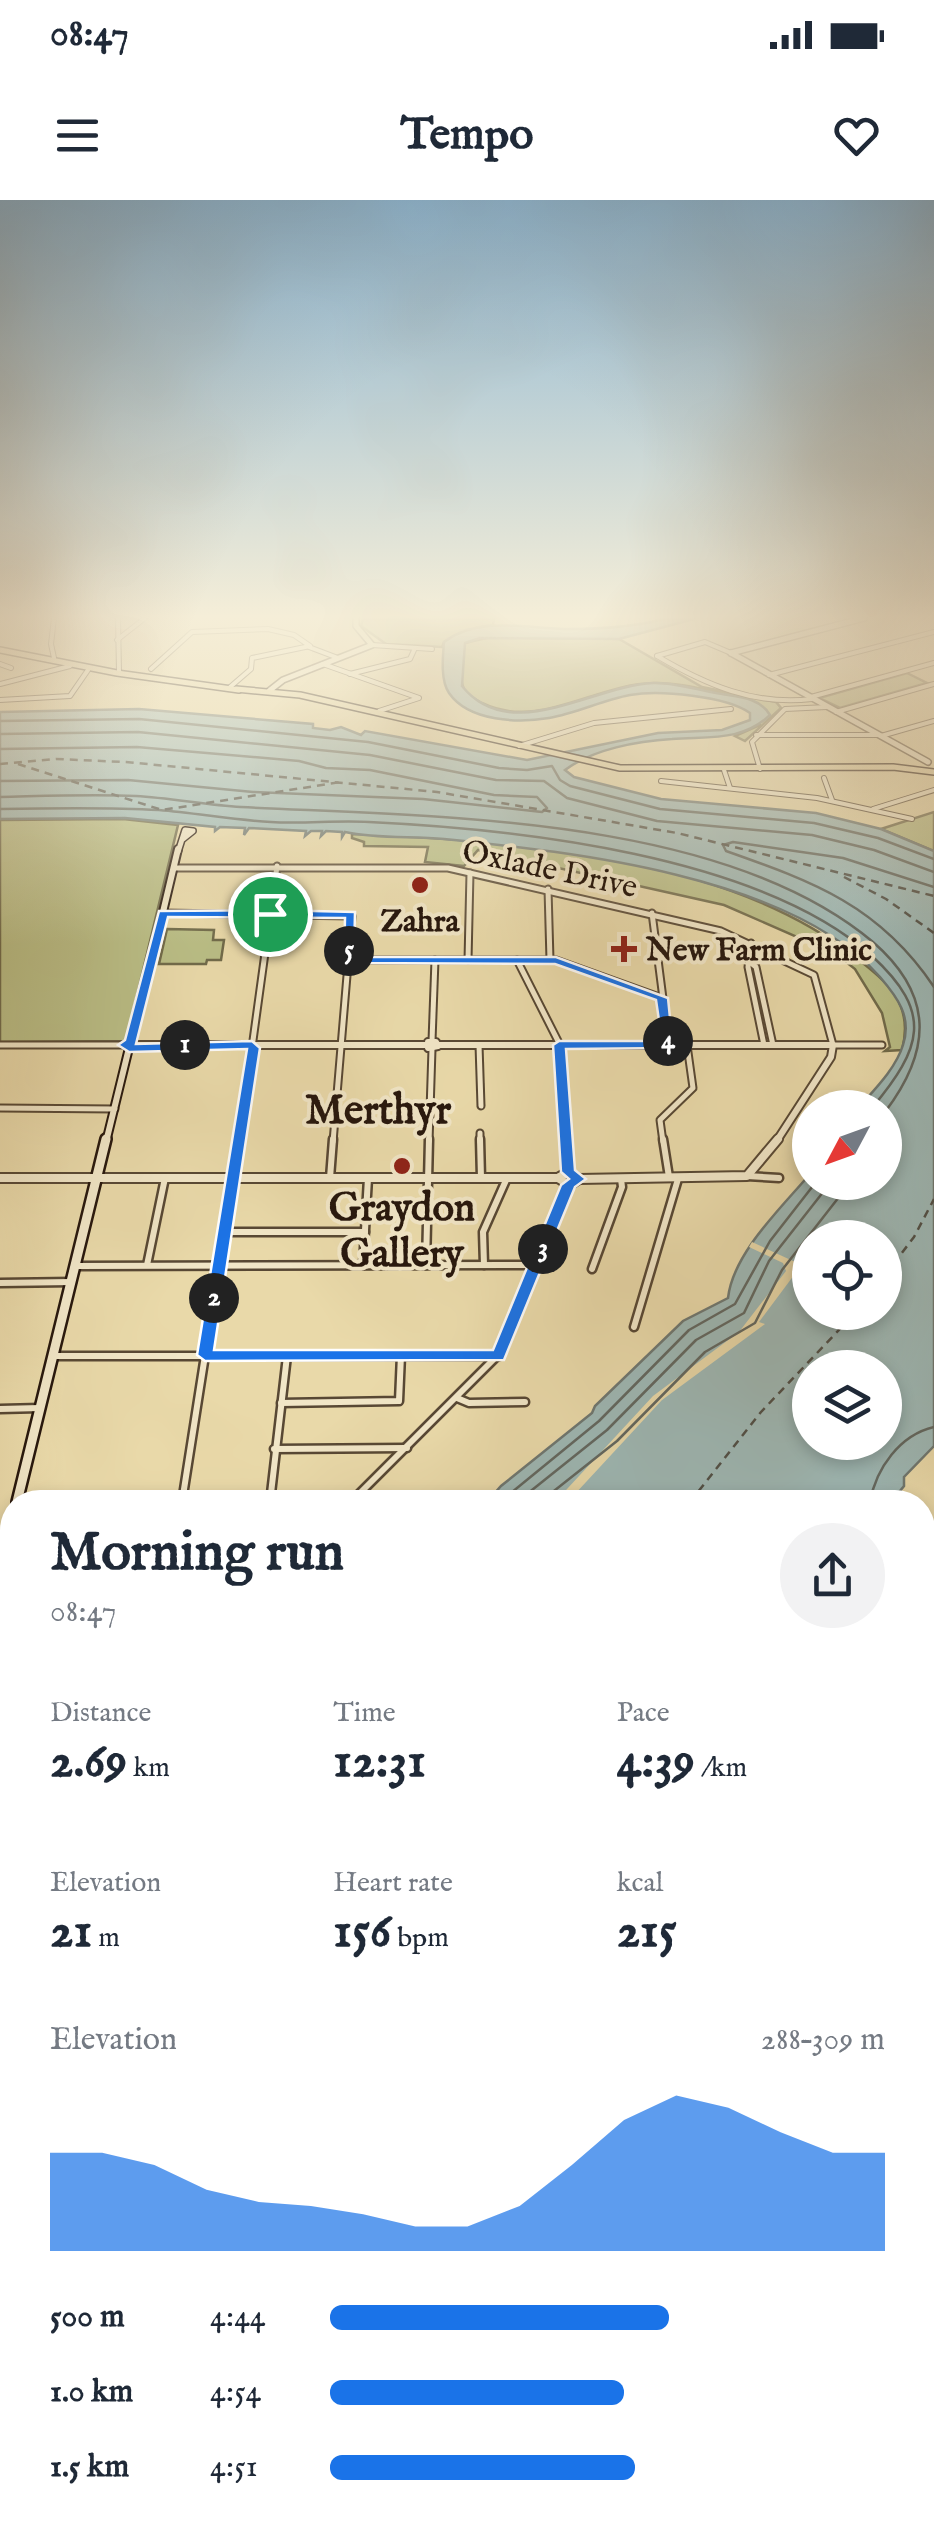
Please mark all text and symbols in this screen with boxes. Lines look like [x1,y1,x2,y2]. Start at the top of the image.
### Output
text: 08:47 [50,11,129,59]
text: Tempo [401,107,533,164]
icon: menu [50,108,105,163]
icon: heart [829,108,884,163]
street label: Oxlade Drive [458,832,641,909]
pin [228,872,313,957]
marker: Zahra [409,874,431,896]
icon: arrive [243,887,298,942]
place label: Zahra [381,902,461,943]
pin: 5 [324,926,374,976]
place label: New Farm Clinic [645,931,872,972]
text: 5 [344,933,354,968]
marker: New Farm Clinic [611,936,637,962]
pin: 4 [643,1016,693,1066]
pin: 1 [160,1020,210,1070]
text: 4 [661,1023,675,1058]
text: 1 [180,1027,190,1062]
district label: Merthyr [305,1085,452,1138]
north arrow [792,1090,902,1200]
map controls [792,1090,902,1460]
marker: Graydon Gallery [391,1155,413,1177]
place label: Graydon Gallery [329,1184,475,1281]
button: locate [792,1220,902,1330]
pin: 3 [518,1224,568,1274]
text: 3 [538,1231,548,1266]
pin: 2 [189,1273,239,1323]
text: 2 [207,1280,221,1315]
button: layers [792,1350,902,1460]
text: Morning run [50,1519,344,1589]
button: share [780,1523,885,1628]
text: 08:47 [50,1592,116,1633]
text: Distance [50,1696,151,1731]
text: Time [333,1696,396,1731]
text: Pace [617,1696,670,1731]
text: 2.69 [50,1731,127,1794]
text: 12:31 [333,1731,426,1794]
text: 4:39 [617,1731,695,1794]
text: km [127,1751,170,1786]
text: /km [695,1751,747,1786]
text: Elevation [50,1866,161,1901]
text: Heart rate [333,1866,453,1901]
text: kcal [617,1866,663,1901]
text: 21 [50,1901,92,1964]
text: 156 [333,1901,391,1964]
text: 215 [617,1901,677,1964]
text: m [92,1921,120,1956]
text: bpm [391,1921,449,1956]
text: Elevation [50,2020,177,2061]
text: 288–309 m [761,2020,885,2061]
text: 500 m [50,2297,125,2338]
text: 4:44 [210,2297,266,2338]
text: 1.0 km [50,2372,133,2413]
text: 4:54 [210,2372,261,2413]
text: 1.5 km [50,2447,129,2488]
text: 4:51 [210,2447,258,2488]

